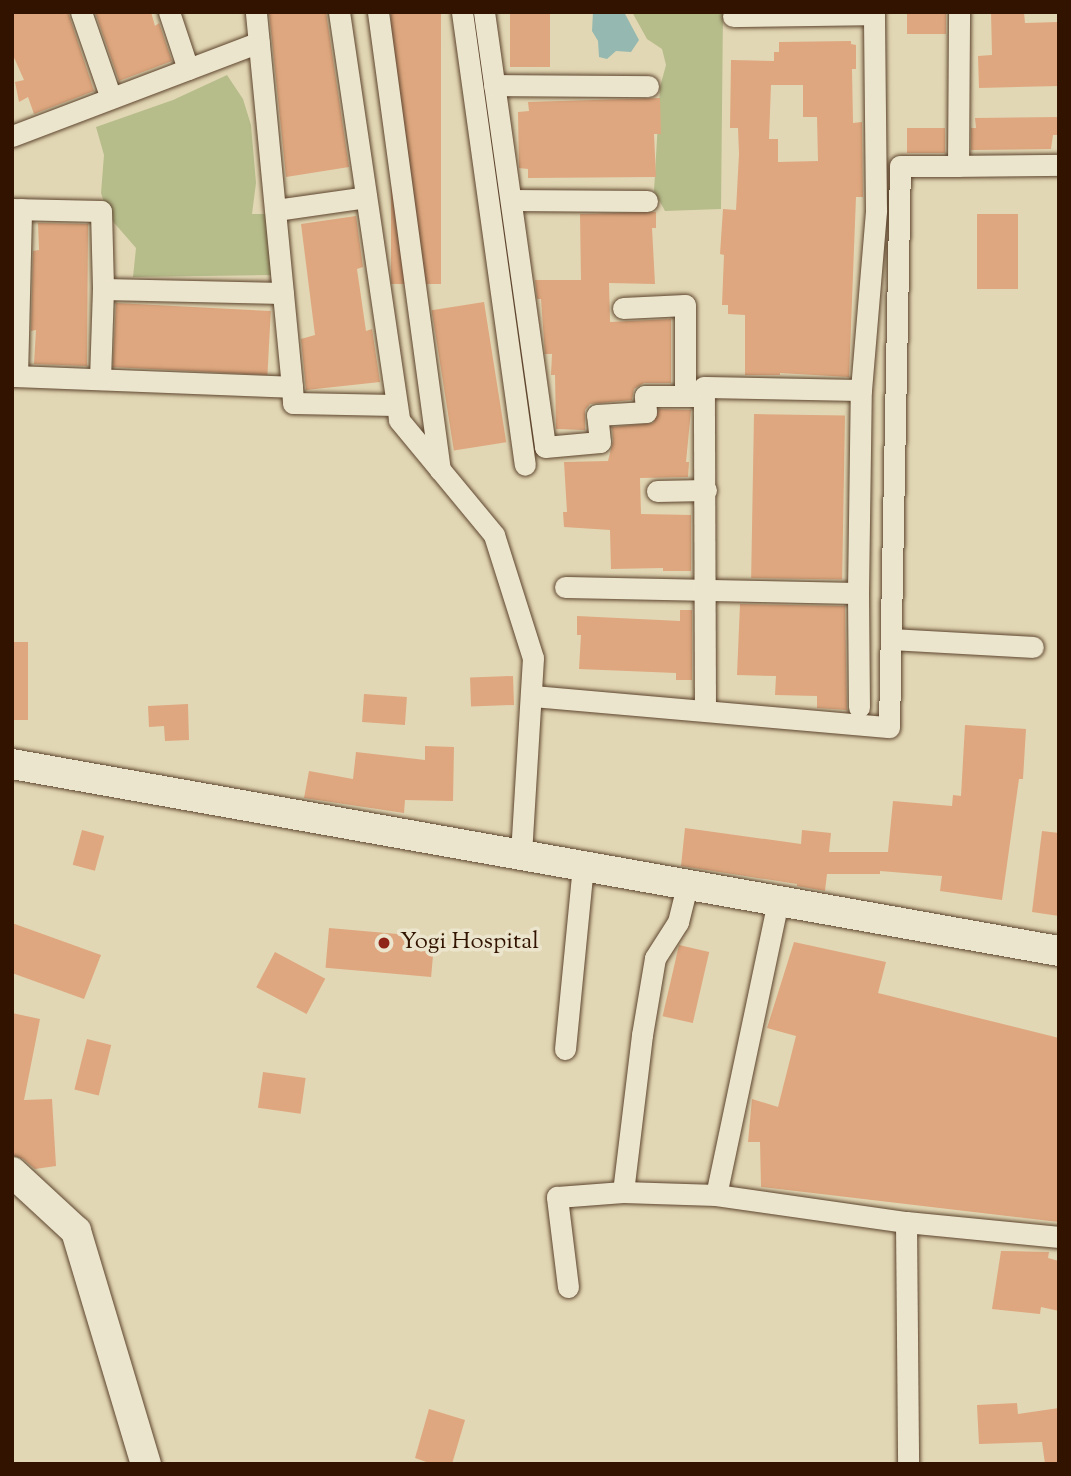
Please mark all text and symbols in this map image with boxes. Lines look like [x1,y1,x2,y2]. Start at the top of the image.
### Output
place label: Yogi Hospital [400,929,539,957]
marker: Yogi Hospital [374,933,394,953]

